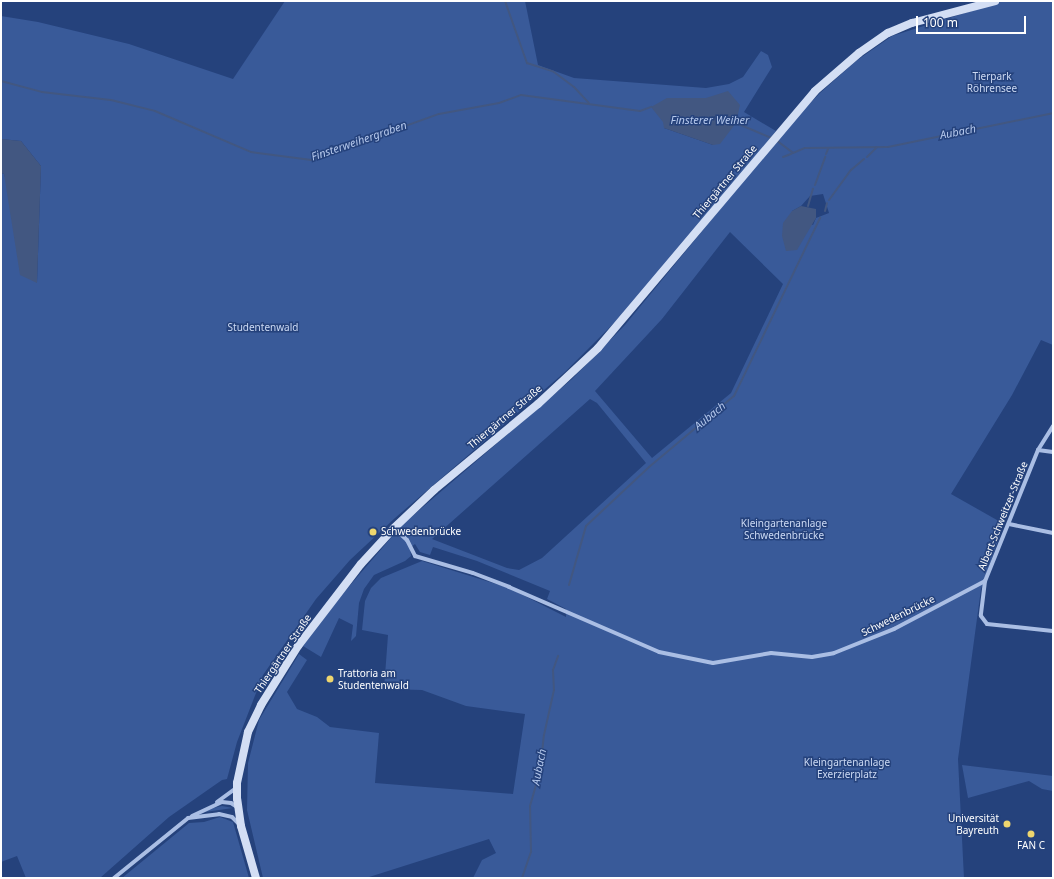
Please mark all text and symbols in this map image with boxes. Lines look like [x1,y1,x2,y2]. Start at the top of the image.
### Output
scale bar [918,8,1028,34]
text: 100 m [923,14,958,31]
park label: Tierpark Röhrensee [967,70,1017,94]
water label: Finsterer Weiher [671,113,749,127]
water label: Finsterweihergraben [310,118,408,164]
water label: Aubach [939,122,977,142]
street label: Thiergärtner Straße [691,143,759,221]
park label: Studentenwald [228,322,298,334]
street label: Thiergärtner Straße [466,383,544,451]
water label: Aubach [692,399,728,433]
street label: Albert-Schweitzer-Straße [976,460,1030,572]
park label: Kleingartenanlage Schwedenbrücke [741,517,827,540]
place label: Schwedenbrücke [381,526,461,538]
marker: Schwedenbrücke [368,527,378,537]
street label: Schwedenbrücke [859,593,937,639]
street label: Thiergärtner Straße [252,612,314,696]
place label: Trattoria am Studentenwald [338,667,409,690]
marker: Trattoria am Studentenwald [325,674,335,684]
water label: Aubach [529,748,549,786]
park label: Kleingartenanlage Exerzierplatz [804,756,890,780]
place label: Universität Bayreuth [948,812,999,836]
marker: Universität Bayreuth [1002,819,1012,829]
marker: FAN C [1026,829,1036,839]
place label: FAN C [1017,840,1045,852]

